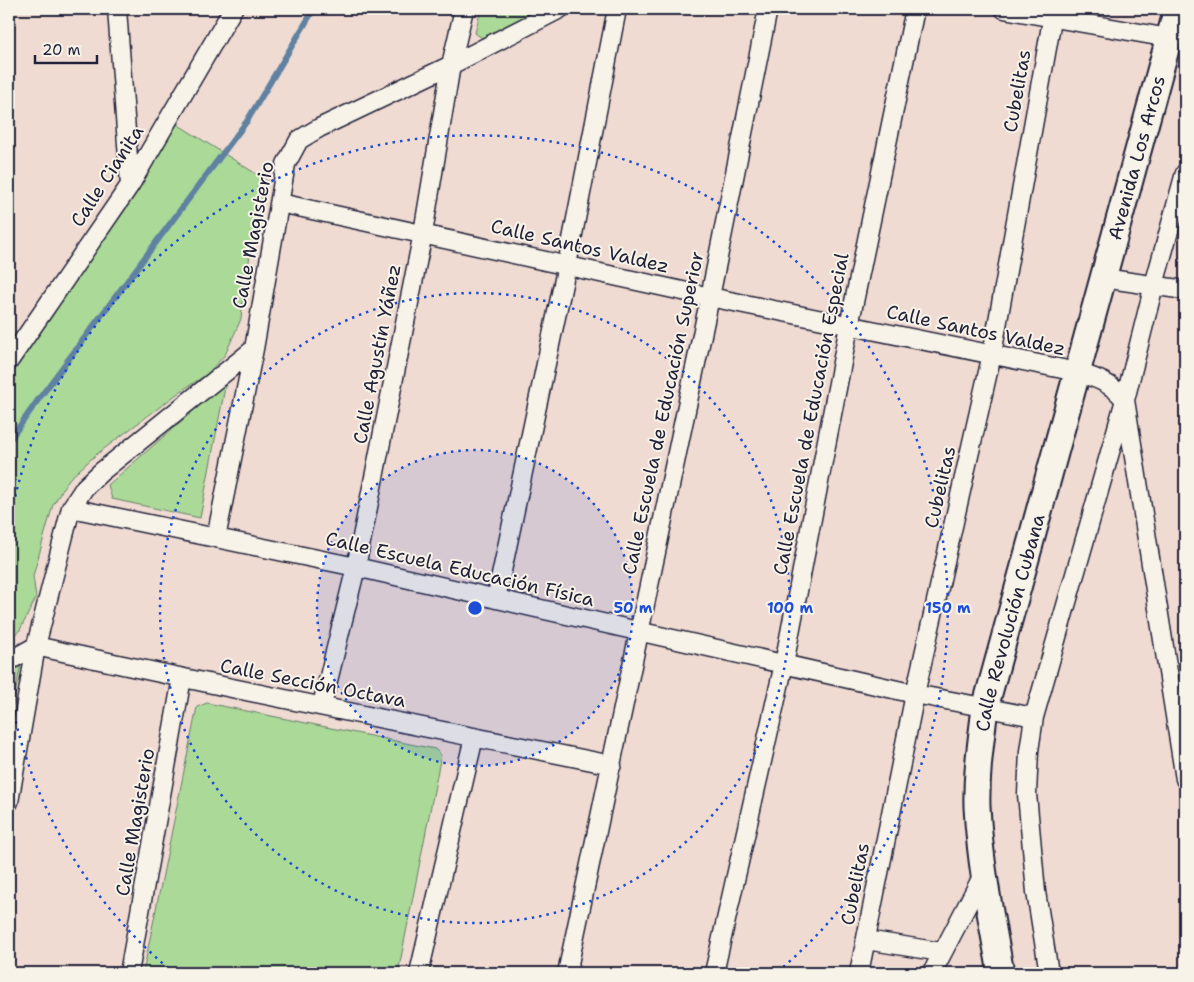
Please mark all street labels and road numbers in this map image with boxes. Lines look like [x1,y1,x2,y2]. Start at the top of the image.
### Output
street label: Cubelitas [997,48,1037,134]
street label: Avenida Los Arcos [1102,73,1171,243]
street label: Calle Cianita [65,120,149,232]
street label: Calle Magisterio [226,159,280,311]
street label: Calle Santos Valdez [488,213,672,279]
street label: Calle Escuela de Educación Superior [616,249,710,577]
street label: Calle Escuela de Educación Especial [767,251,855,577]
street label: Calle Agustín Yáñez [347,262,407,446]
street label: Calle Santos Valdez [884,299,1068,361]
street label: Cubelitas [918,443,962,531]
street label: Calle Revolución Cubana [970,511,1050,733]
street label: Calle Escuela Educación Física [323,526,597,612]
street label: Calle Sección Octava [218,653,408,713]
street label: Calle Magisterio [110,746,160,898]
street label: Cubelitas [835,841,875,927]

